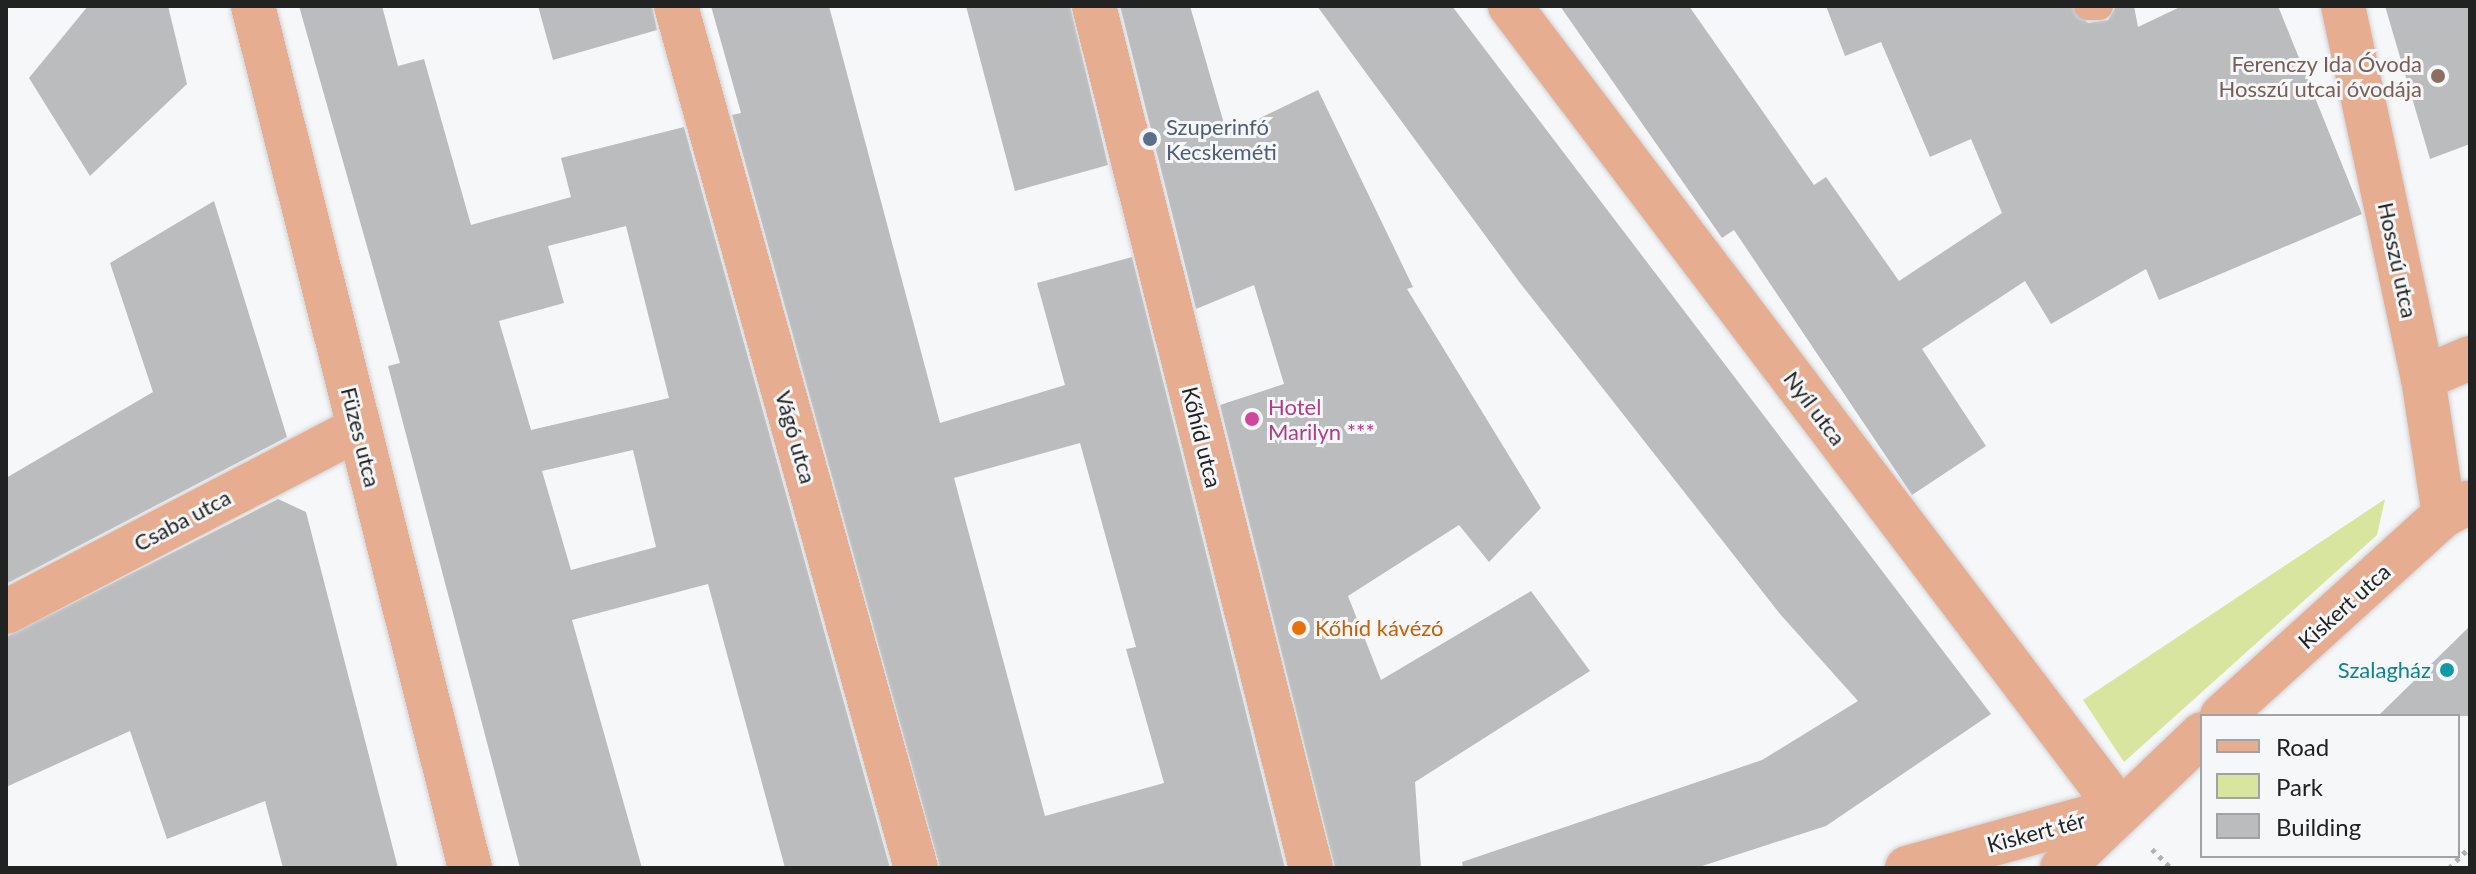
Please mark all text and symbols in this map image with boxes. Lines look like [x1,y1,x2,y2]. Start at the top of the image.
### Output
place label: Ferenczy Ida Óvoda Hosszú utcai óvodája [2219,50,2422,102]
marker: Ferenczy Ida Óvoda Hosszú utcai óvodája [2429,67,2447,85]
place label: Szuperinfó Kecskeméti [1166,113,1277,164]
marker: Szuperinfó Kecskeméti [1141,130,1159,148]
street label: Hosszú utca [2373,200,2423,320]
street label: Nyíl utca [1779,366,1851,450]
street label: Füzes utca [336,384,386,490]
street label: Kőhíd utca [1177,384,1227,490]
street label: Vágó utca [770,388,822,486]
place label: Hotel Marilyn *** [1268,393,1375,444]
marker: Hotel Marilyn *** [1243,410,1261,428]
street label: Csaba utca [129,484,235,556]
street label: Kiskert utca [2293,558,2395,654]
place label: Kőhíd kávézó [1315,615,1443,641]
marker: Kőhíd kávézó [1290,619,1308,637]
place label: Szalagház [2338,657,2431,683]
marker: Szalagház [2438,661,2456,679]
legend [2200,714,2460,858]
text: Road [2276,732,2329,761]
text: Park [2276,772,2323,801]
street label: Kiskert tér [1984,806,2088,858]
text: Building [2276,812,2361,841]

